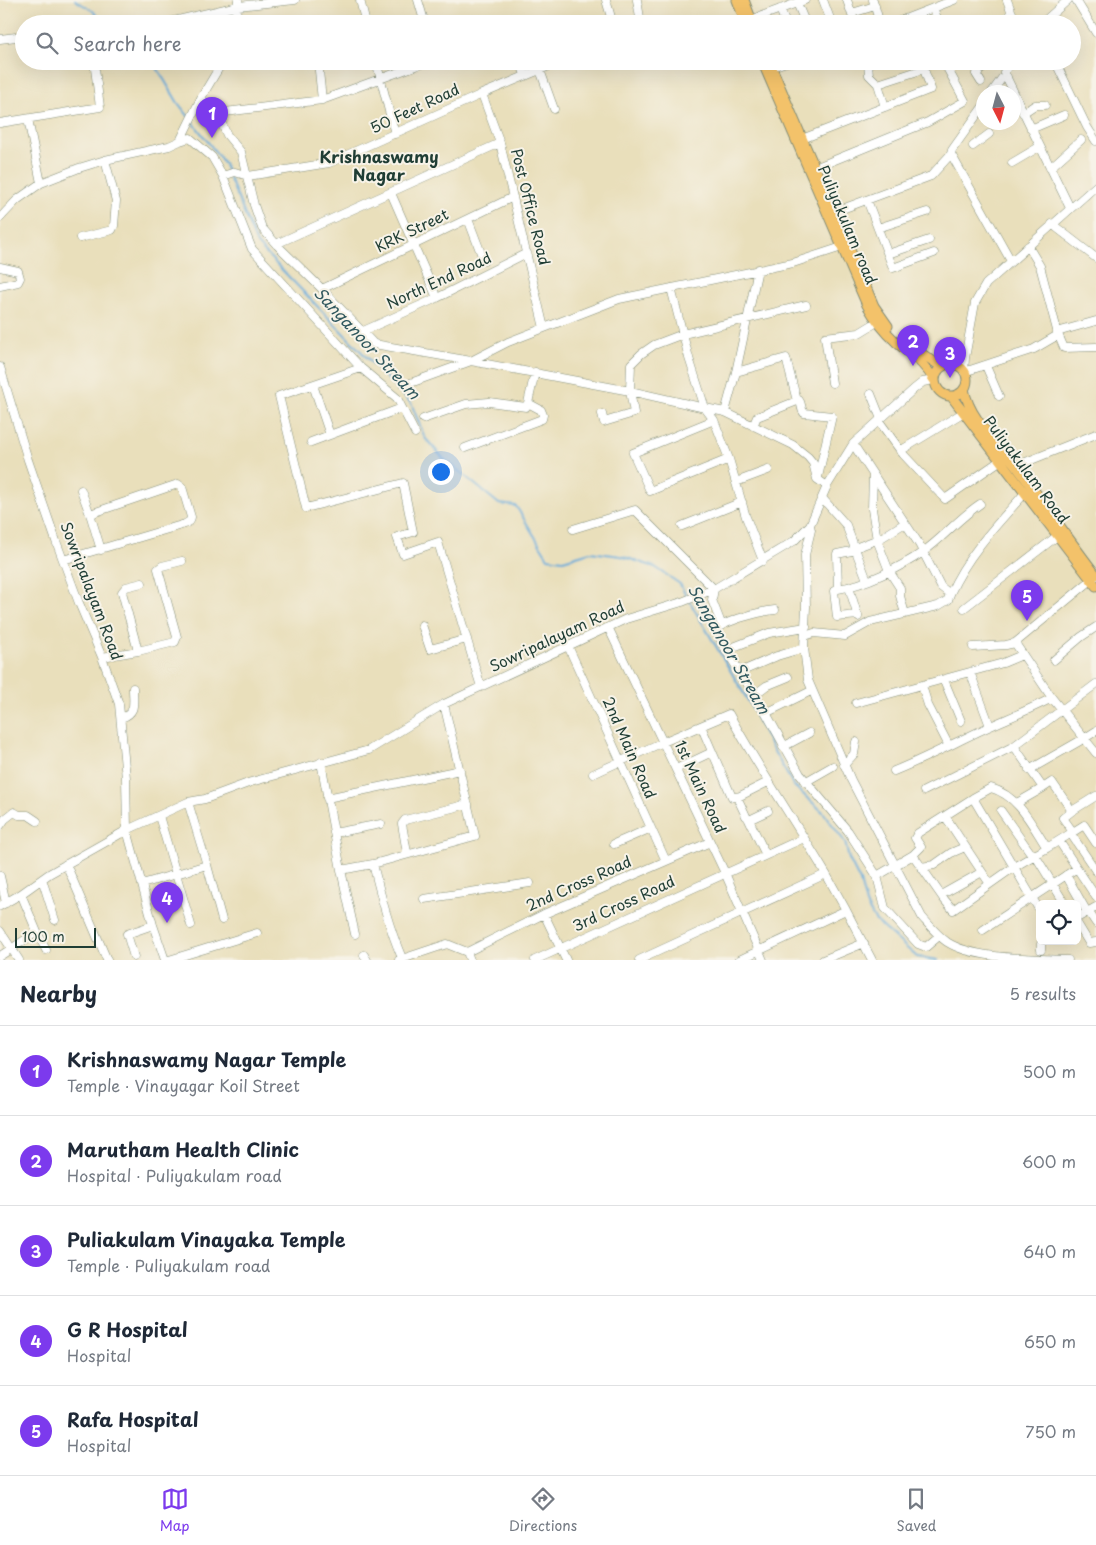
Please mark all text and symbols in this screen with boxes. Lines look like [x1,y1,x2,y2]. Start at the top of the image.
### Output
search box [15,15,1081,70]
icon: search [33,29,61,57]
text: Search here [73,29,182,57]
street label: 50 Feet Road [366,77,463,138]
north arrow [976,85,1021,130]
pin: 1 [196,97,228,138]
district label: Krishnaswamy Nagar [319,144,439,186]
street label: Post Office Road [506,146,557,268]
street label: Puliyakulam road [813,161,884,288]
street label: KRK Street [371,202,452,257]
street label: North End Road [382,245,495,314]
water label: Sanganoor Stream [309,281,427,404]
pin: 2 [897,325,929,366]
pin: 3 [934,337,966,378]
street label: Puliyakulam Road [979,410,1076,528]
your location [428,459,454,485]
street label: Sowripalayam Road [55,518,129,663]
water label: Sanganoor Stream [683,579,777,718]
pin: 5 [1011,580,1043,621]
street label: Sowripalayam Road [485,594,628,677]
street label: 2nd Main Road [598,693,663,802]
street label: 1st Main Road [670,736,733,837]
street label: 2nd Cross Road [522,849,635,916]
street label: 3rd Cross Road [568,869,678,936]
pin: 4 [151,882,183,923]
map controls [1036,900,1081,945]
button: locate [1036,900,1081,945]
scale bar [15,925,96,948]
text: 100 m [22,926,65,947]
text: Nearby [20,977,97,1009]
text: 5 results [1009,981,1076,1005]
text: Krishnaswamy Nagar Temple [67,1045,346,1073]
text: 1 [32,1059,40,1083]
text: 500 m [1023,1059,1076,1083]
text: Temple · Vinayagar Koil Street [67,1073,300,1097]
text: Marutham Health Clinic [67,1135,299,1163]
text: 2 [30,1149,42,1173]
text: 600 m [1022,1149,1076,1173]
text: Hospital · Puliyakulam road [67,1163,282,1187]
text: Puliakulam Vinayaka Temple [67,1225,346,1253]
text: 3 [31,1239,41,1263]
text: 640 m [1023,1239,1076,1263]
text: Temple · Puliyakulam road [67,1253,270,1277]
text: G R Hospital [67,1315,188,1343]
text: 4 [31,1329,41,1353]
text: 650 m [1024,1329,1076,1353]
text: Hospital [67,1343,131,1367]
text: Rafa Hospital [67,1405,199,1433]
text: 5 [31,1419,41,1443]
text: 750 m [1025,1419,1076,1443]
text: Hospital [67,1433,131,1457]
tab: Map [160,1485,190,1536]
tab: Directions [509,1485,577,1536]
tab: Saved [897,1485,936,1536]

